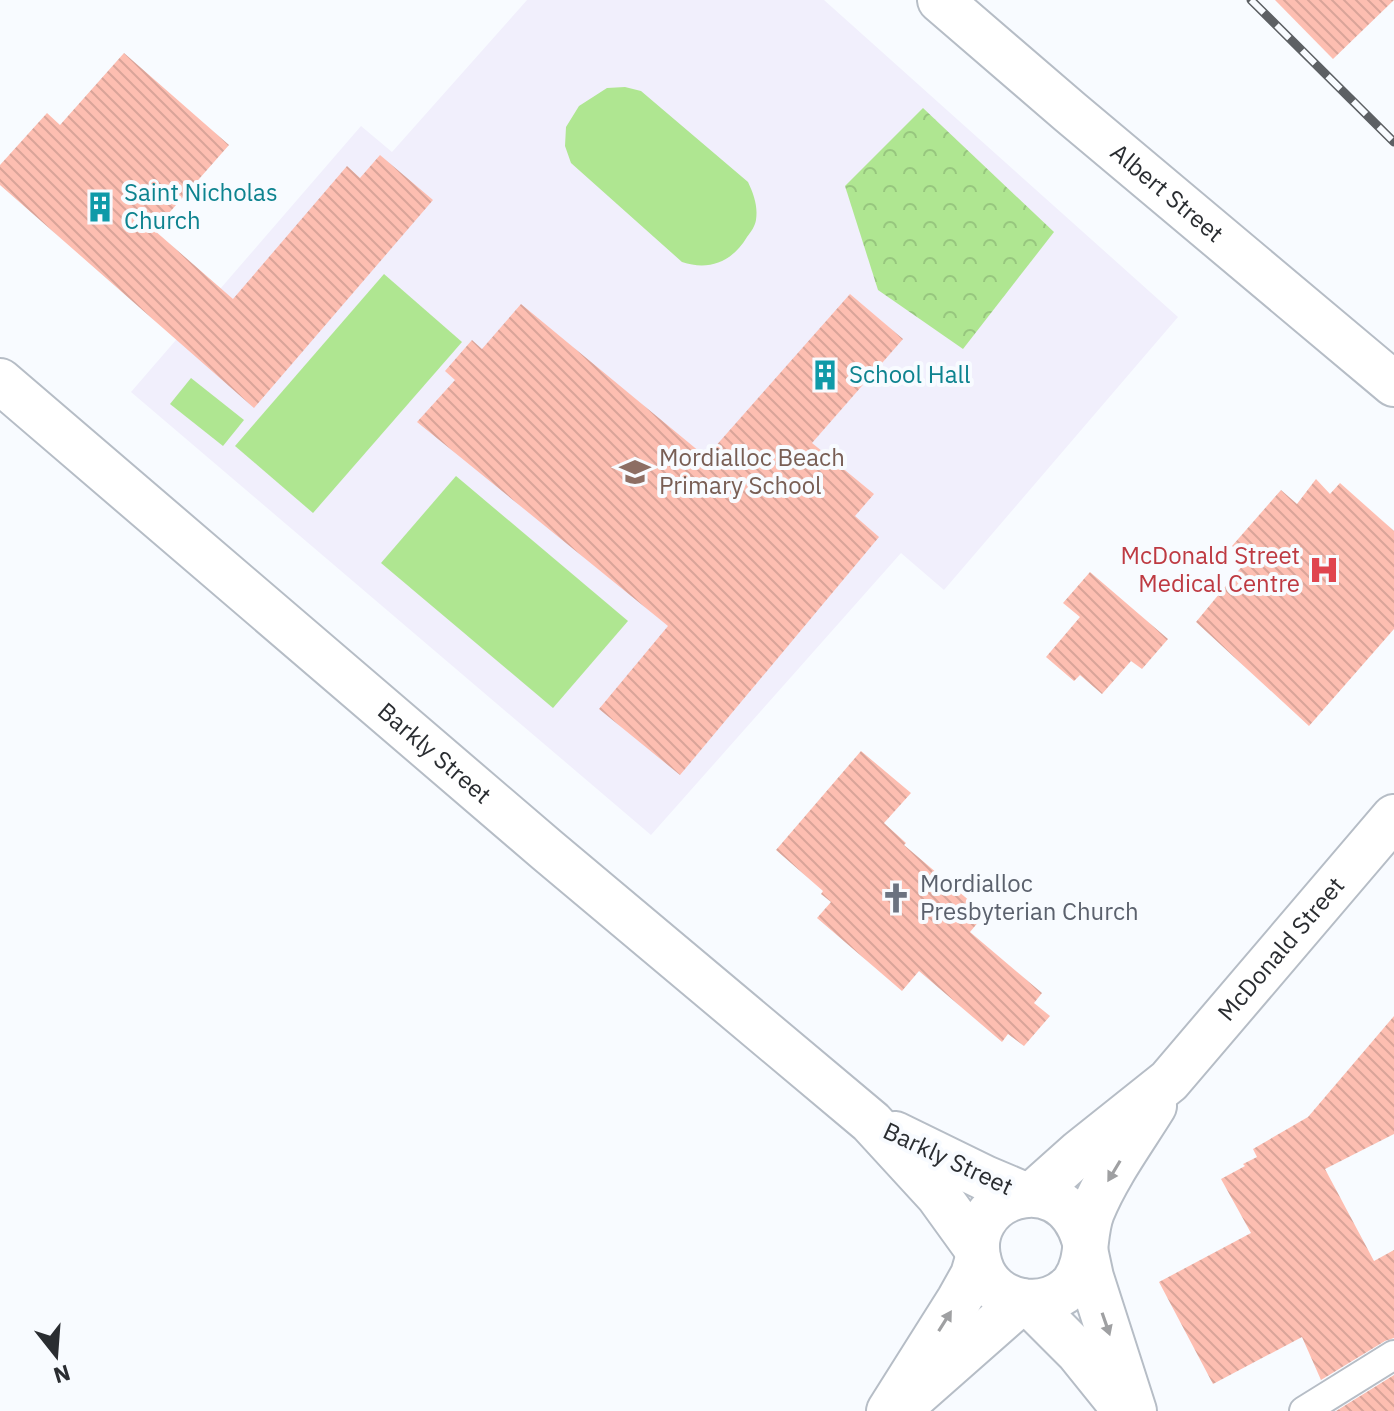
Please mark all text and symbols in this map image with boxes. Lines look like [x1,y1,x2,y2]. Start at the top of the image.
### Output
street label: Albert Street [1104,136,1231,249]
place label: Saint Nicholas Church [124,176,278,236]
building icon: Saint Nicholas Church [83,190,117,224]
building icon: School Hall [808,358,842,392]
place label: School Hall [849,358,970,390]
place label: Mordialloc Beach Primary School [659,441,845,501]
school or university icon: Mordialloc Beach Primary School [618,455,652,489]
place label: McDonald Street Medical Centre [1121,539,1300,599]
hospital icon: McDonald Street Medical Centre [1307,553,1341,587]
street label: Barkly Street [371,695,498,810]
place label: Mordialloc Presbyterian Church [920,867,1139,927]
street label: McDonald Street [1210,870,1351,1027]
church icon: Mordialloc Presbyterian Church [879,881,913,915]
street label: Barkly Street [878,1114,1018,1202]
one-way arrow [1107,1160,1121,1182]
one-way arrow [938,1310,952,1332]
one-way arrow [1101,1312,1113,1336]
north arrow [16,1315,96,1395]
text: N [50,1358,74,1391]

